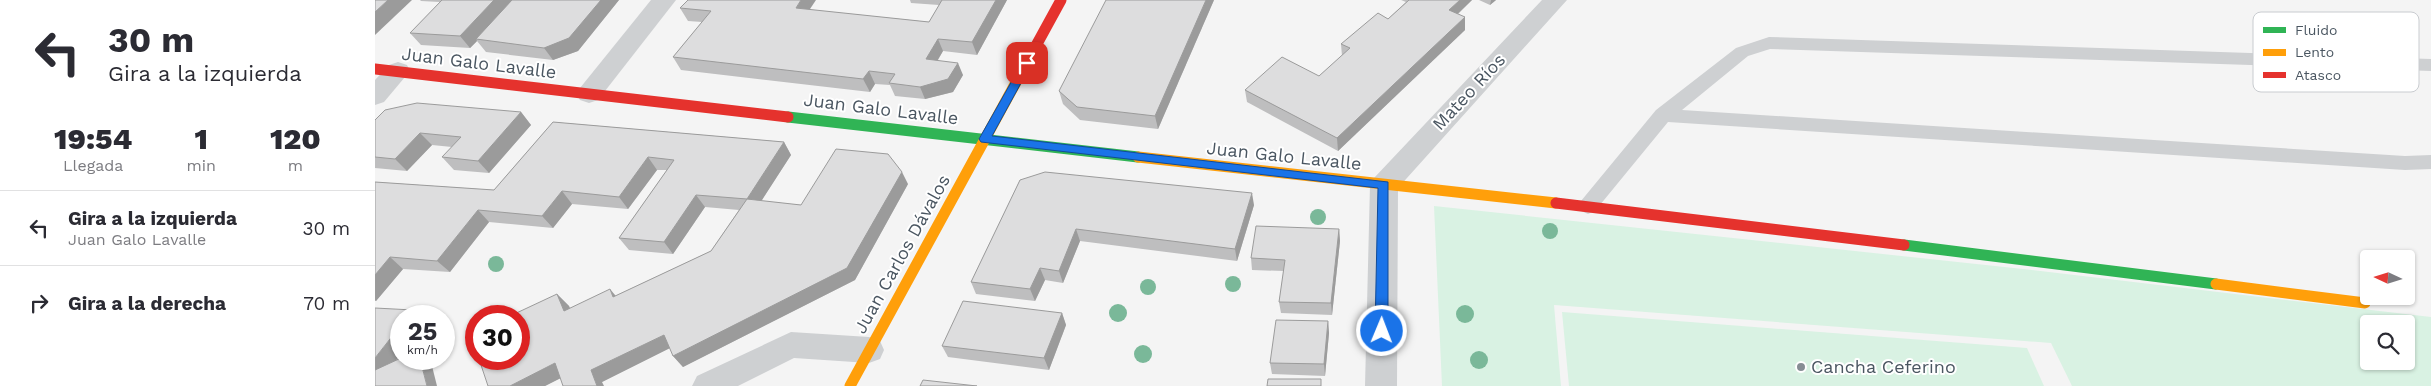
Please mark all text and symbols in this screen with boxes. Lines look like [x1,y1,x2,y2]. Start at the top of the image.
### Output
legend [2253,12,2419,92]
text: 30 m [108,19,194,61]
icon: left [25,20,90,85]
text: Fluido [2295,22,2337,38]
pin [1006,42,1048,84]
street label: Juan Galo Lavalle [401,43,558,82]
text: Lento [2295,44,2334,60]
icon: arrive [1013,49,1041,77]
street label: Mateo Ríos [1428,49,1509,134]
text: Gira a la izquierda [108,61,302,86]
text: Atasco [2295,67,2341,83]
street label: Juan Galo Lavalle [803,89,960,128]
text: 19:54 [54,121,132,156]
text: 1 [194,121,208,156]
text: 120 [270,121,321,156]
street label: Juan Galo Lavalle [1206,137,1363,174]
text: Llegada [63,156,123,175]
text: min [186,156,216,175]
text: m [288,156,303,175]
street label: Juan Carlos Dávalos [849,171,954,337]
text: Gira a la izquierda [68,207,237,230]
icon: left [25,214,53,242]
text: 30 m [303,217,350,240]
text: Juan Galo Lavalle [68,230,206,249]
north arrow [2360,250,2415,305]
map controls [2360,250,2415,370]
icon: right [25,289,53,317]
text: Gira a la derecha [68,292,226,315]
text: 70 m [303,292,350,315]
position arrow [1355,304,1407,356]
speed limit sign: 30 [465,305,530,370]
button: search [2360,315,2415,370]
text: 25 [408,317,437,346]
text: km/h [407,343,438,357]
place label: Cancha Ceferino [1811,356,1956,377]
marker: Cancha Ceferino [1795,361,1807,373]

